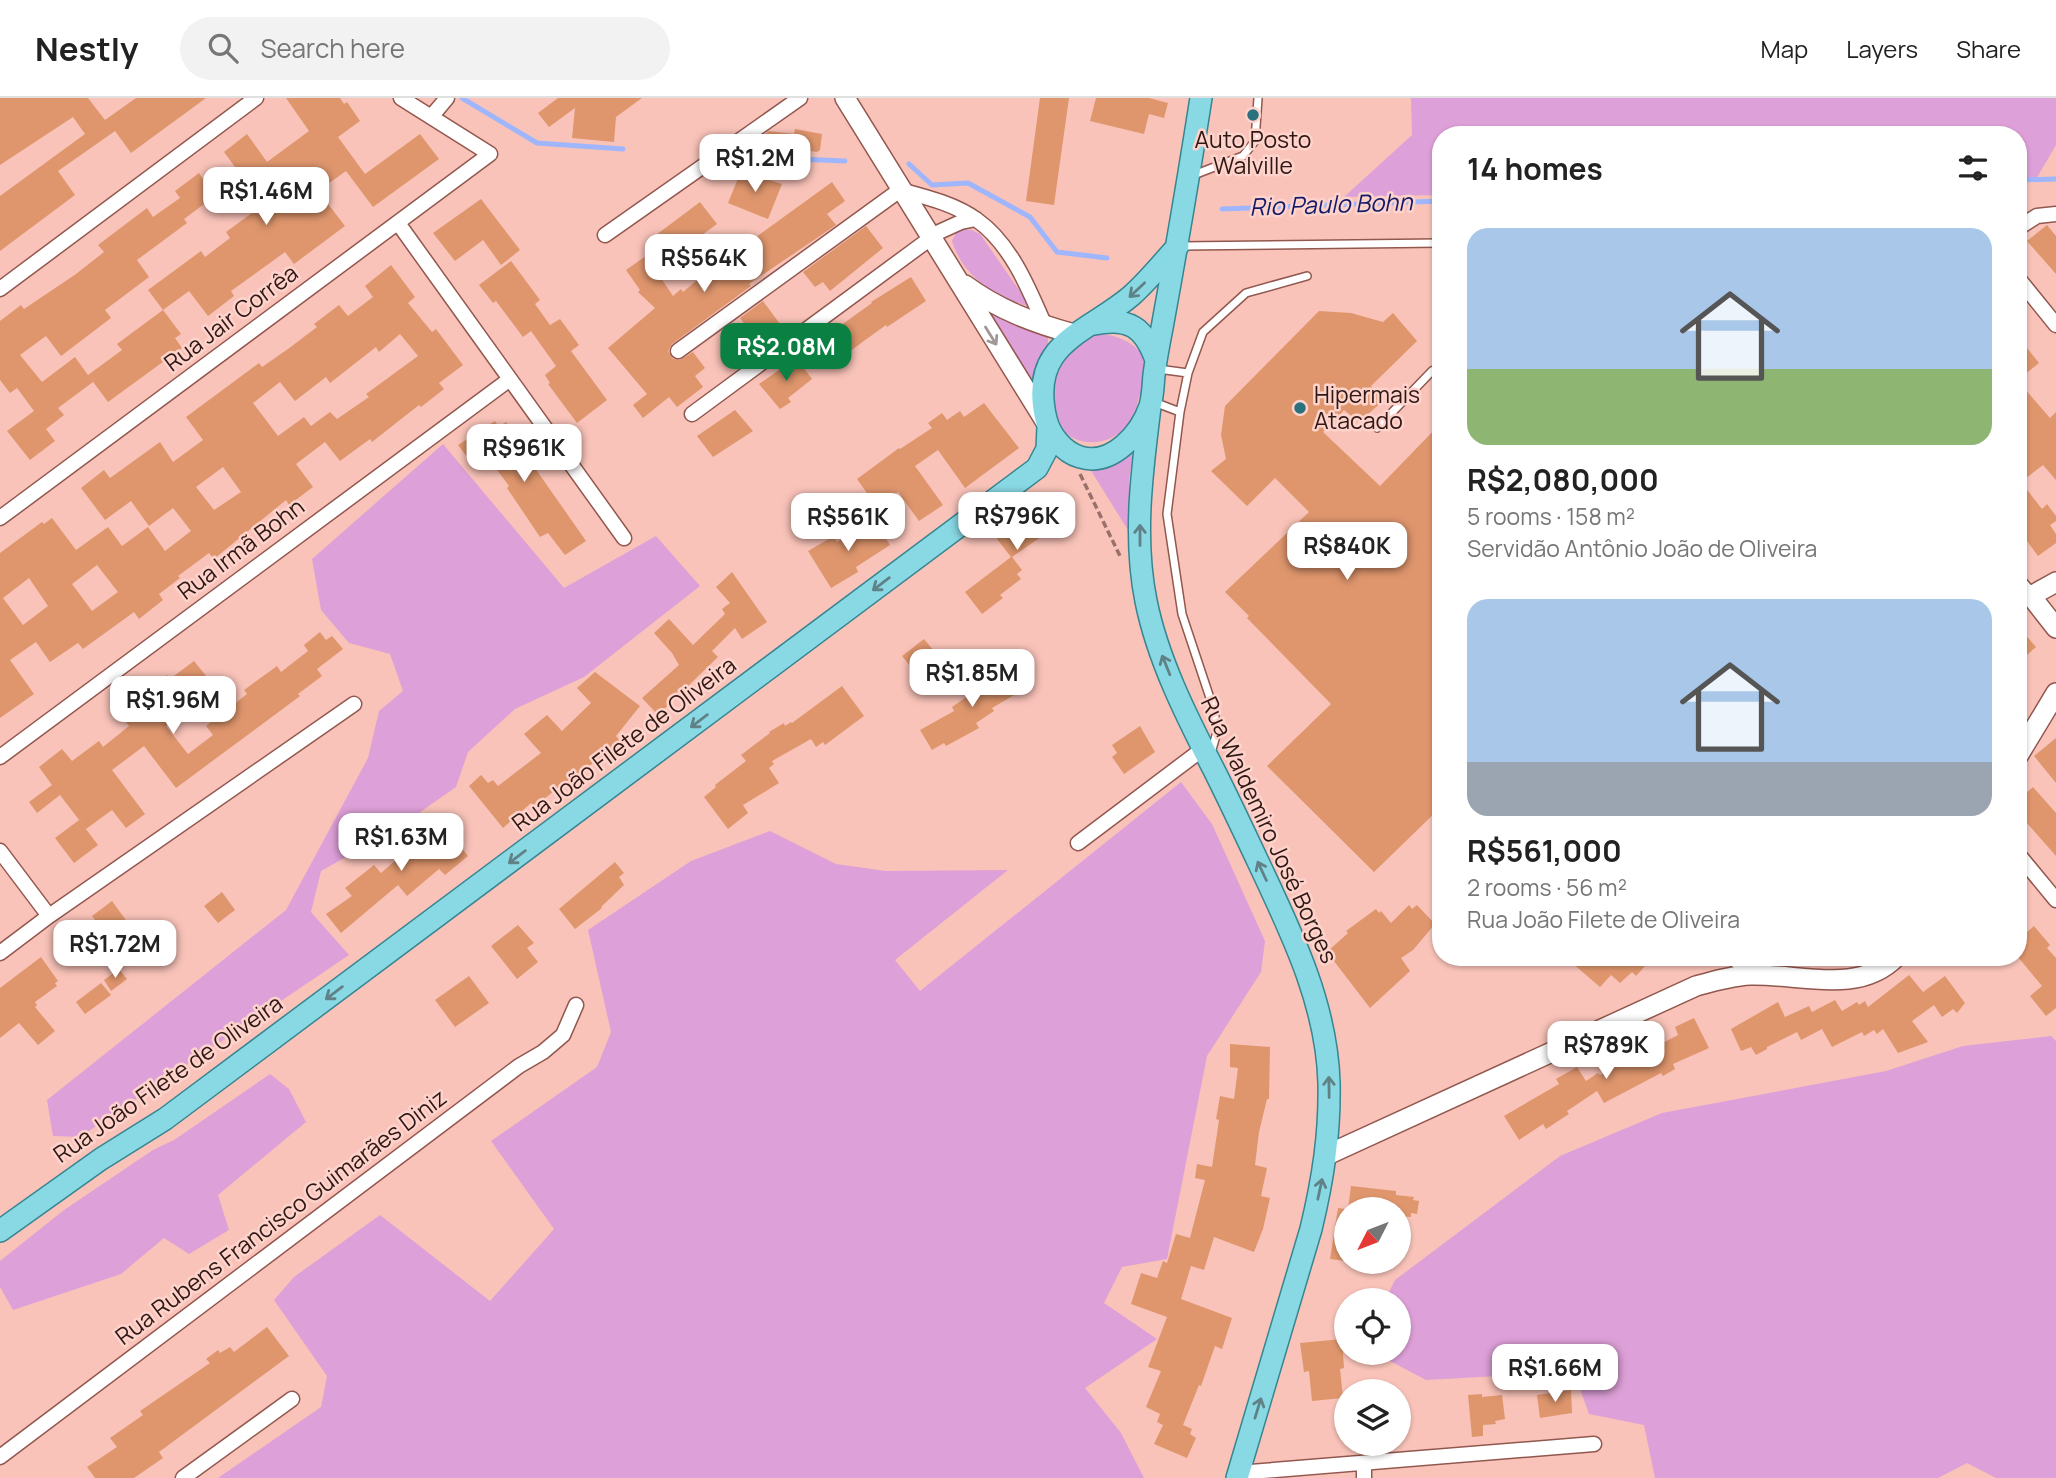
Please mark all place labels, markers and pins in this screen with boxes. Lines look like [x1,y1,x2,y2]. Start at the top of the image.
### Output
marker: Auto Posto Walville [1245,107,1261,123]
place label: Auto Posto Walville [1195,123,1311,181]
pin: R$1.2M [698,134,812,194]
pin: R$1.46M [201,167,331,227]
pin: R$564K [647,234,761,294]
pin: R$2.08M [721,324,851,383]
place label: Hipermais Atacado [1314,378,1420,436]
marker: Hipermais Atacado [1292,400,1308,416]
pin: R$961K [467,424,581,484]
pin: R$796K [960,492,1074,552]
pin: R$561K [791,494,905,553]
pin: R$840K [1290,522,1404,582]
pin: R$1.85M [907,650,1037,709]
pin: R$1.96M [108,676,238,736]
pin: R$1.63M [336,814,466,873]
pin: R$1.72M [50,920,180,980]
pin: R$789K [1549,1021,1663,1081]
pin: R$1.66M [1490,1344,1620,1404]

